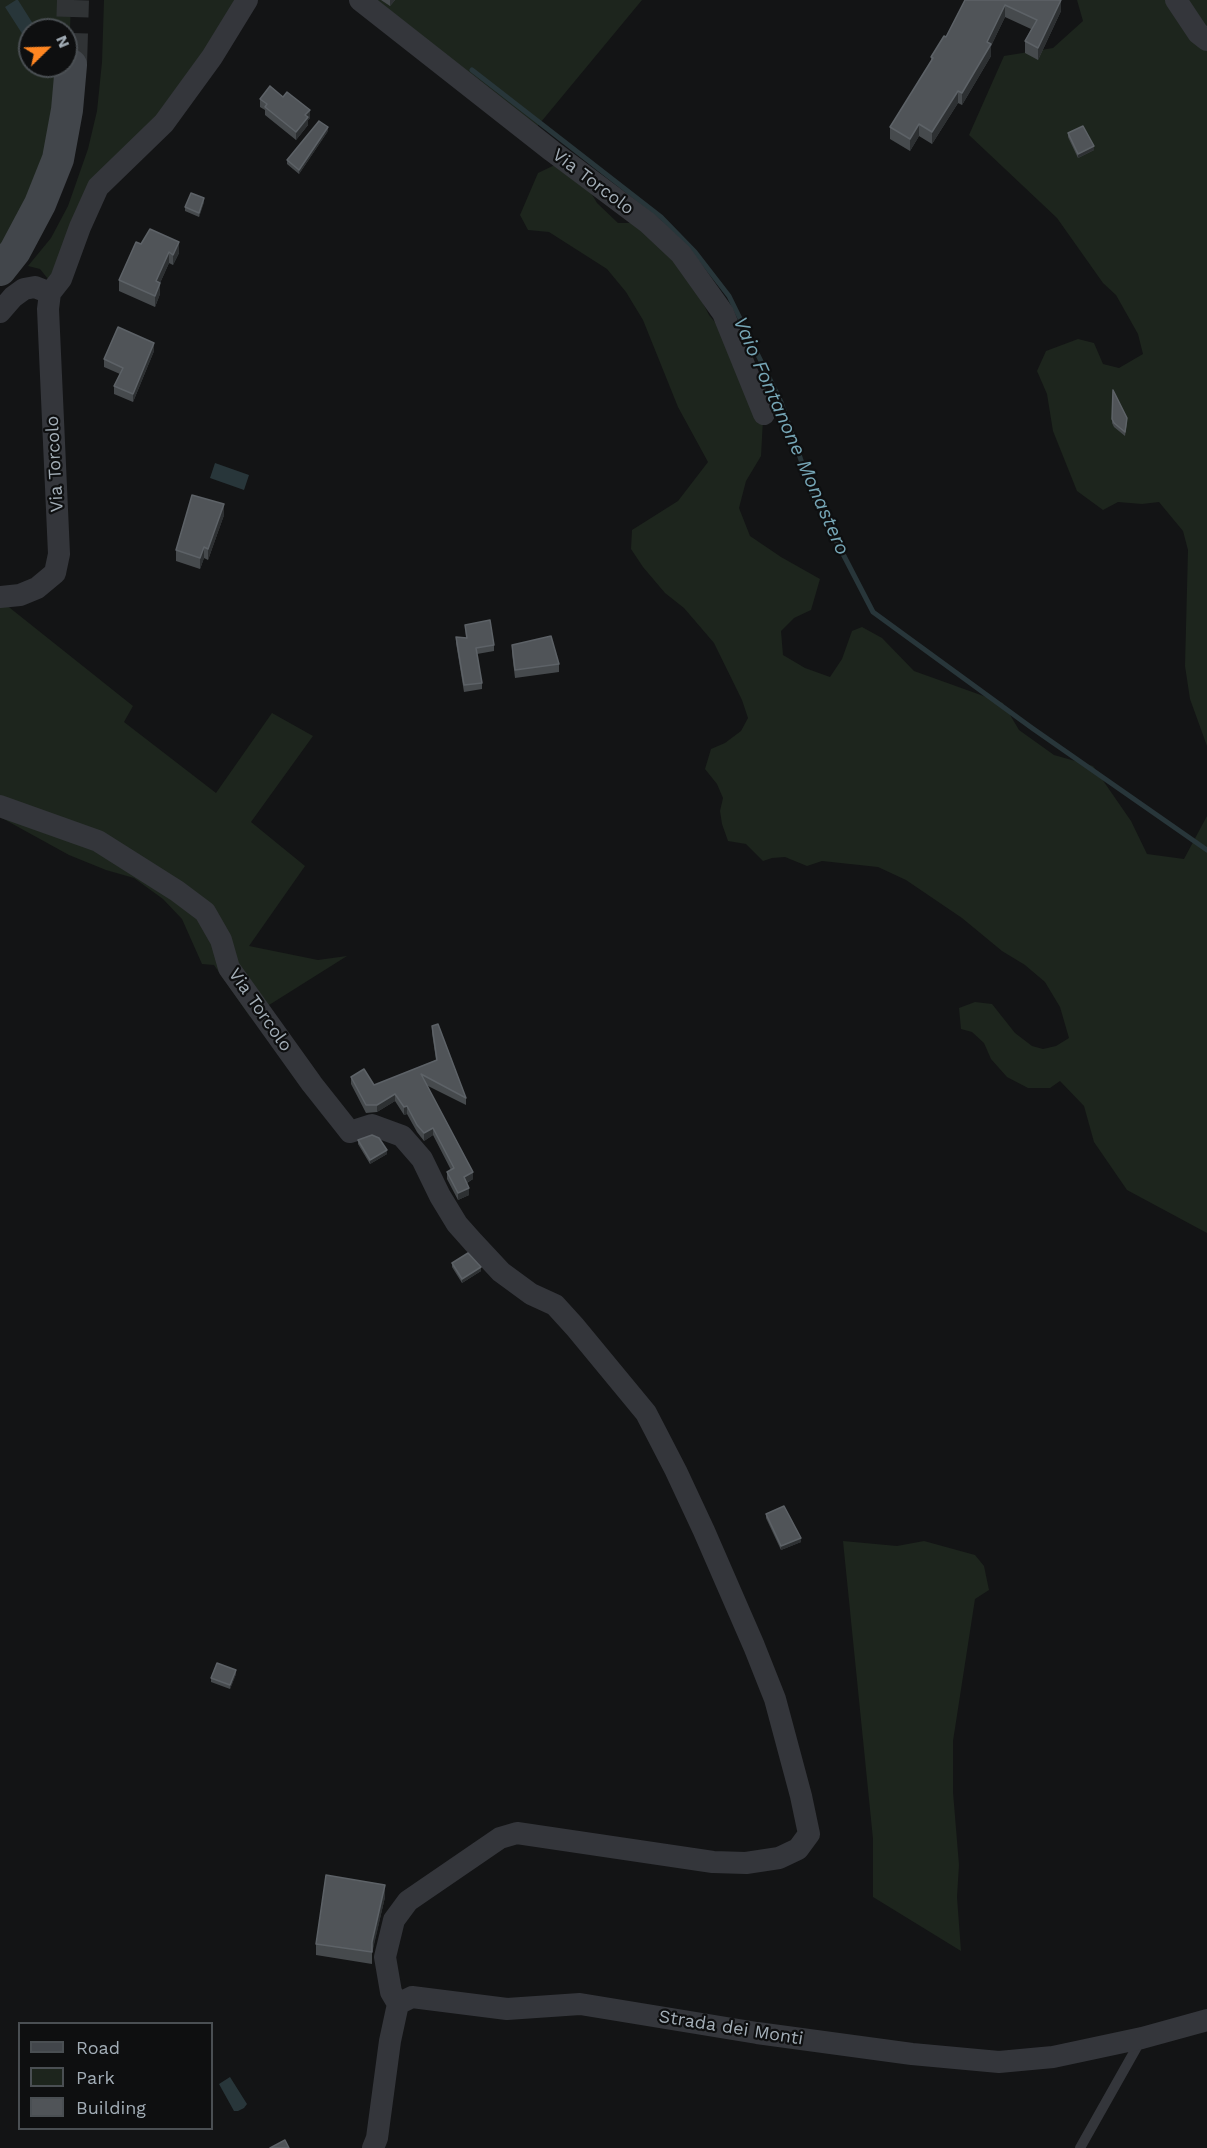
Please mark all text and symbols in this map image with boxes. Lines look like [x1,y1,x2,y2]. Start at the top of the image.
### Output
north arrow [18,18,78,78]
text: N [52,32,74,51]
street label: Via Torcolo [548,144,638,220]
water label: Vaio Fontanone Monastero [728,313,854,559]
street label: Via Torcolo [42,415,68,513]
street label: Via Torcolo [223,964,297,1056]
street label: Strada dei Monti [657,2006,805,2050]
legend [18,2022,213,2130]
text: Road [76,2037,120,2058]
text: Park [76,2067,115,2088]
text: Building [76,2097,146,2118]

